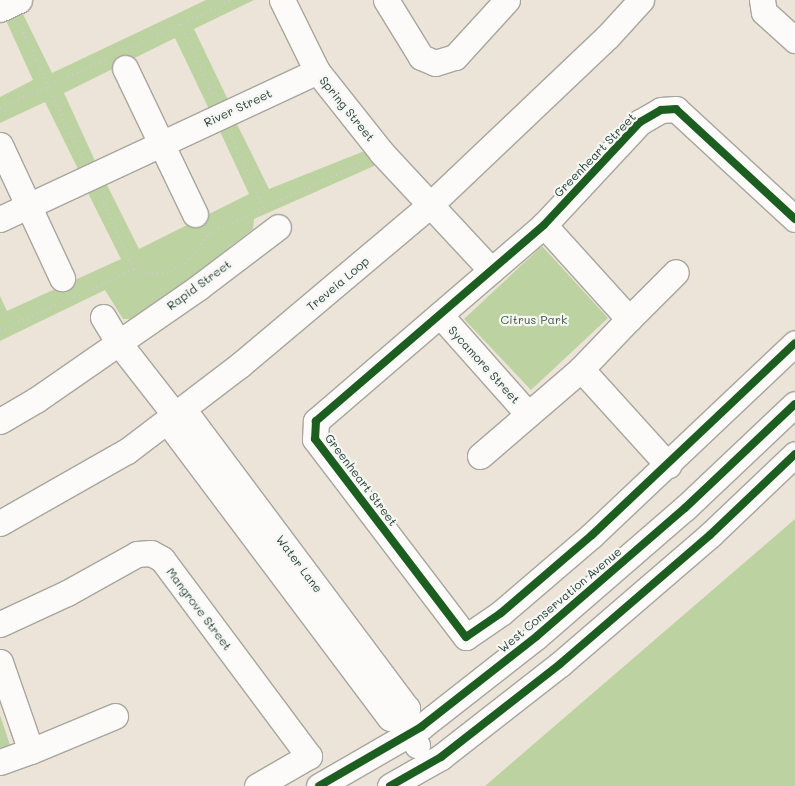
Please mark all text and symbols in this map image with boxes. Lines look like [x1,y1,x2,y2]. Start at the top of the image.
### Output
street label: Spring Street [316,74,378,144]
street label: River Street [202,86,274,130]
street label: Greenheart Street [551,110,639,200]
street label: Treveia Loop [304,254,372,314]
street label: Rapid Street [164,257,234,313]
park label: Citrus Park [501,313,567,327]
street label: Sycamore Street [445,323,523,407]
street label: Greenheart Street [322,431,400,529]
street label: Water Lane [273,532,325,596]
street label: West Conservation Avenue [495,544,625,656]
street label: Mangrove Street [163,565,235,653]

